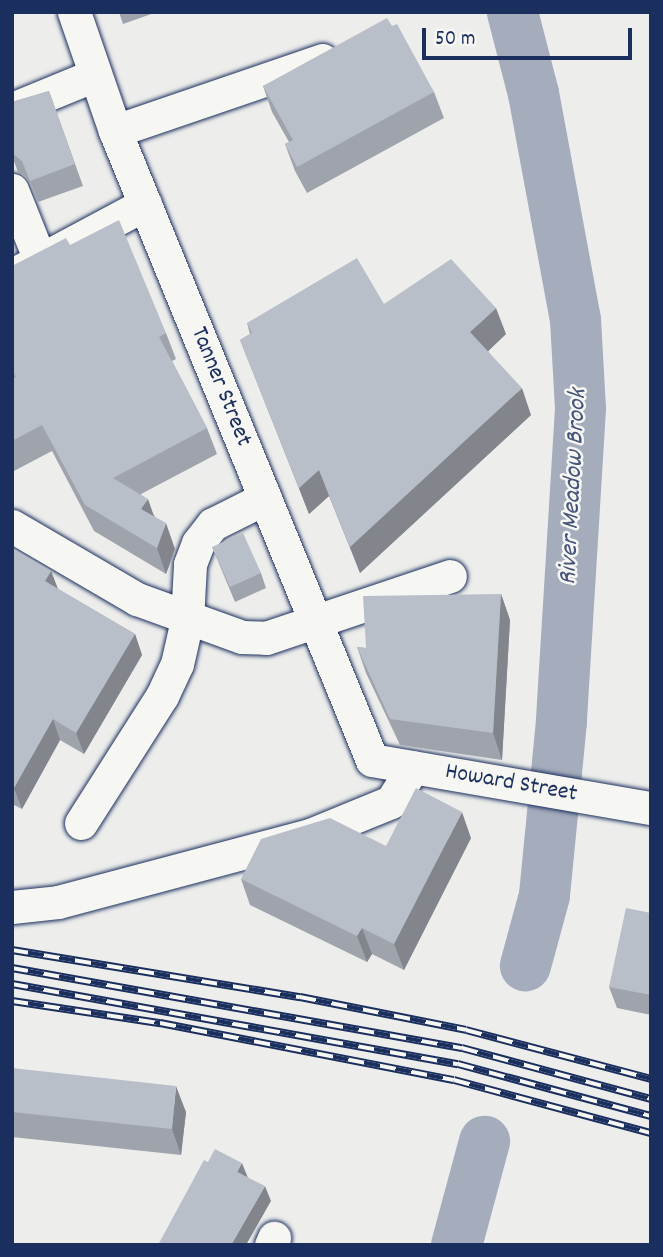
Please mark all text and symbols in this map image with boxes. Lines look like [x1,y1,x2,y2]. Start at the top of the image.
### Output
scale bar [425,14,635,58]
text: 50 m [435,25,475,55]
street label: Tanner Street [183,323,257,451]
water label: River Meadow Brook [553,388,595,586]
street label: Howard Street [443,758,579,810]

